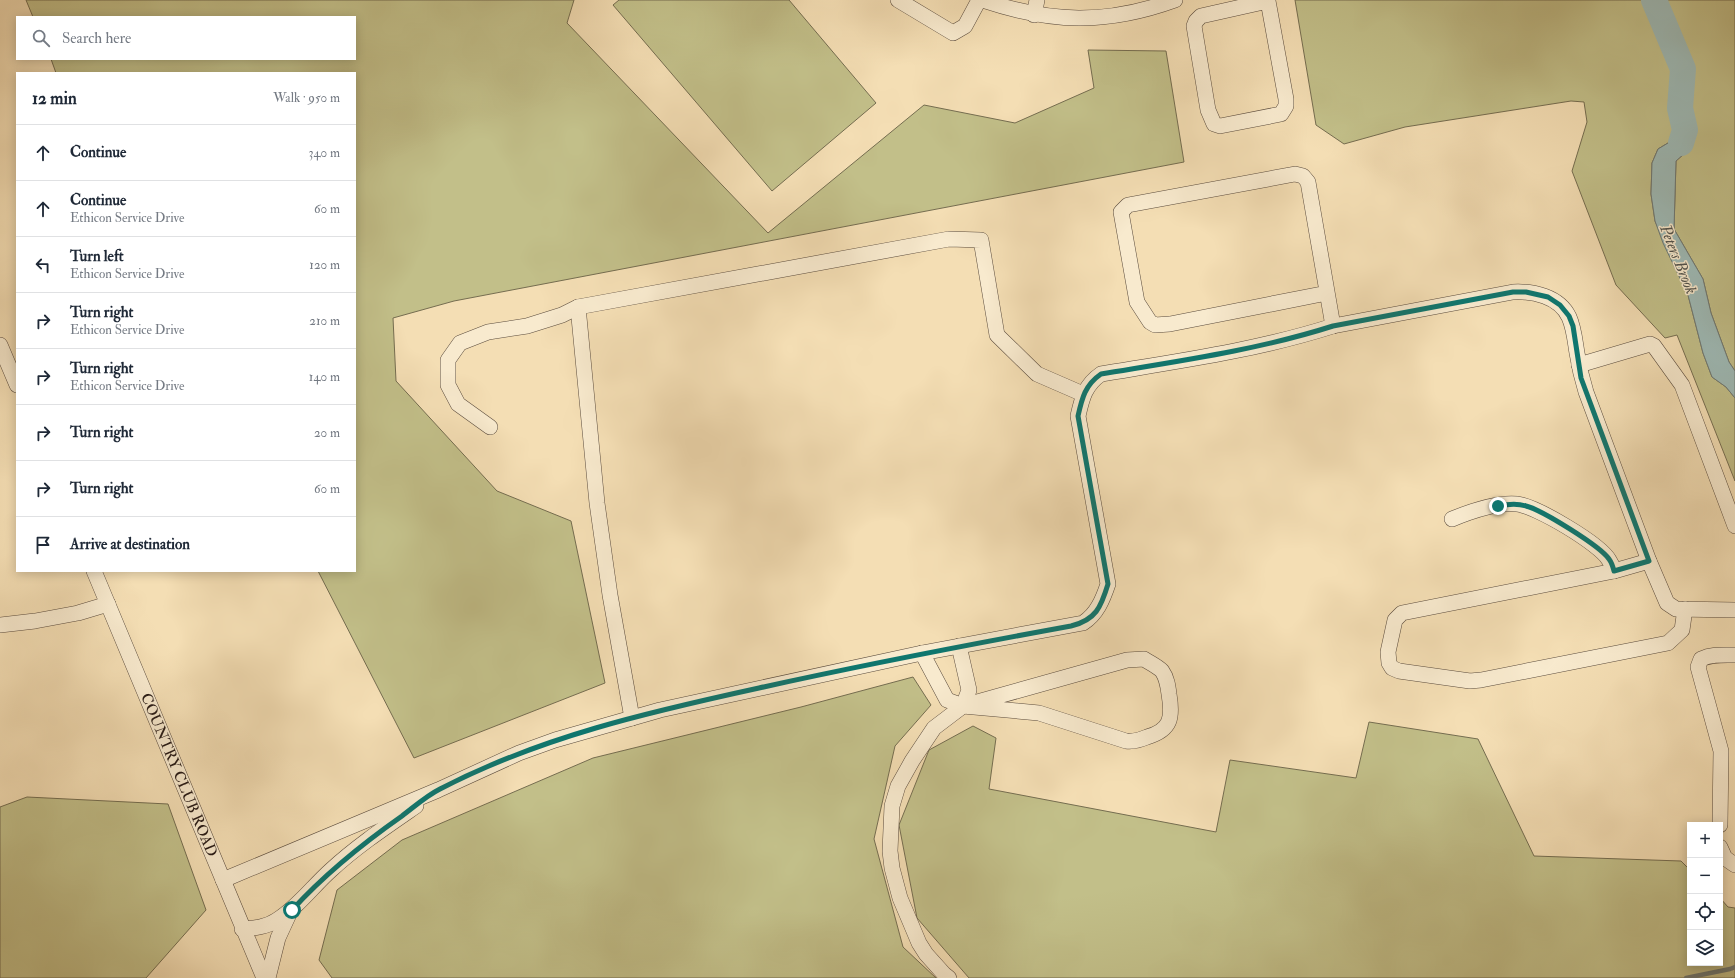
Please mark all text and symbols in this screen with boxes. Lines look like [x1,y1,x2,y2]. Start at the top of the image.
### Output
search box [16,16,356,60]
icon: search [30,27,52,49]
text: Search here [62,29,131,48]
text: 12 min [32,88,77,109]
text: Walk · 950 m [273,90,340,106]
icon: ahead [32,142,54,164]
text: Continue [70,143,126,162]
text: 340 m [309,145,340,161]
text: Continue [70,191,126,210]
icon: ahead [32,198,54,220]
text: 60 m [314,201,340,217]
text: Ethicon Service Drive [70,210,185,226]
water label: Peters Brook [1655,221,1701,297]
text: Turn left [70,247,124,266]
icon: left [32,254,54,276]
text: 120 m [309,257,340,273]
text: Ethicon Service Drive [70,266,185,282]
text: Turn right [70,303,133,322]
icon: right [32,310,54,332]
text: 210 m [309,313,340,329]
text: Ethicon Service Drive [70,322,185,338]
text: Turn right [70,359,133,378]
icon: right [32,366,54,388]
text: 140 m [309,369,340,385]
text: Ethicon Service Drive [70,378,185,394]
icon: right [32,422,54,444]
text: Turn right [70,423,133,442]
text: 20 m [314,425,340,441]
icon: right [32,478,54,500]
text: Turn right [70,479,133,498]
text: 60 m [314,481,340,497]
route end [1489,497,1507,515]
icon: arrive [32,534,54,556]
text: Arrive at destination [70,535,190,554]
street label: COUNTRY CLUB ROAD [136,690,221,860]
map controls [1687,822,1723,966]
button: + [1687,822,1723,858]
button: − [1687,858,1723,894]
button: locate [1687,894,1723,930]
route start [283,901,301,919]
button: layers [1687,930,1723,966]

